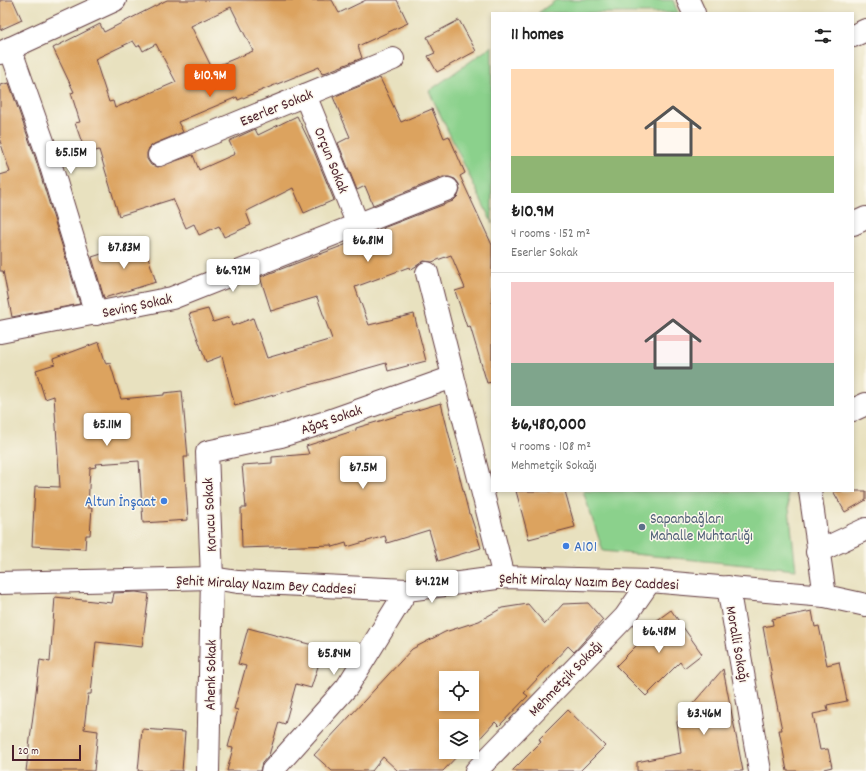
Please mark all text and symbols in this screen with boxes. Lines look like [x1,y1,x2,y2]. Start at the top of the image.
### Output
text: 11 homes [511,24,564,48]
icon: filters [812,25,834,47]
pin: ₺10.9M [177,64,243,98]
text: ₺10.9M [194,67,226,86]
street label: Eserler Sokak [237,84,317,133]
icon: home [637,95,709,167]
street label: Orçun Sokak [307,124,353,197]
pin: ₺5.15M [38,141,104,175]
text: ₺5.15M [55,144,87,163]
text: ₺10.9M [511,201,554,225]
text: 4 rooms · 152 m² [511,225,590,244]
pin: ₺6.81M [335,229,401,263]
text: ₺6.81M [352,232,384,251]
pin: ₺7.83M [91,236,157,270]
text: ₺7.83M [108,239,140,258]
text: Eserler Sokak [511,244,578,263]
pin: ₺6.92M [200,259,266,293]
text: ₺6.92M [215,262,251,281]
street label: Sevinç Sokak [100,289,175,325]
icon: home [637,308,709,380]
street label: Ağaç Sokak [298,400,365,442]
pin: ₺5.11M [74,413,140,447]
text: ₺6,480,000 [511,414,586,438]
text: ₺5.11M [93,416,121,435]
text: 4 rooms · 108 m² [511,438,591,457]
pin: ₺7.5M [335,456,391,490]
text: Mehmetçik Sokağı [511,457,597,476]
text: ₺7.5M [349,459,377,478]
street label: Korucu Sokak [198,477,224,553]
place label: Altun İnşaat [85,492,156,514]
marker: Altun İnşaat [159,496,169,506]
place label: Sapanbağları Mahalle Muhtarlığı [650,509,753,548]
marker: Sapanbağları Mahalle Muhtarlığı [637,522,647,532]
place label: A101 [574,537,597,559]
marker: A101 [561,541,571,551]
street label: Şehit Miralay Nazım Bey Caddesi [499,569,679,597]
street label: Şehit Miralay Nazım Bey Caddesi [176,570,356,602]
pin: ₺4.22M [399,570,465,604]
text: ₺4.22M [415,573,449,592]
street label: Moralli Sokağı [718,604,754,684]
pin: ₺6.48M [626,620,692,654]
text: ₺6.48M [642,623,676,642]
street label: Mehmetçik Sokağı [524,636,609,723]
street label: Ahenk Sokak [200,639,224,711]
pin: ₺5.84M [301,642,367,676]
text: ₺5.84M [317,645,351,664]
map controls [439,671,479,759]
button: locate [439,671,479,711]
pin: ₺3.46M [671,702,737,736]
text: ₺3.46M [687,705,721,724]
button: layers [439,719,479,759]
scale bar [12,743,81,762]
text: 20 m [18,744,39,760]

